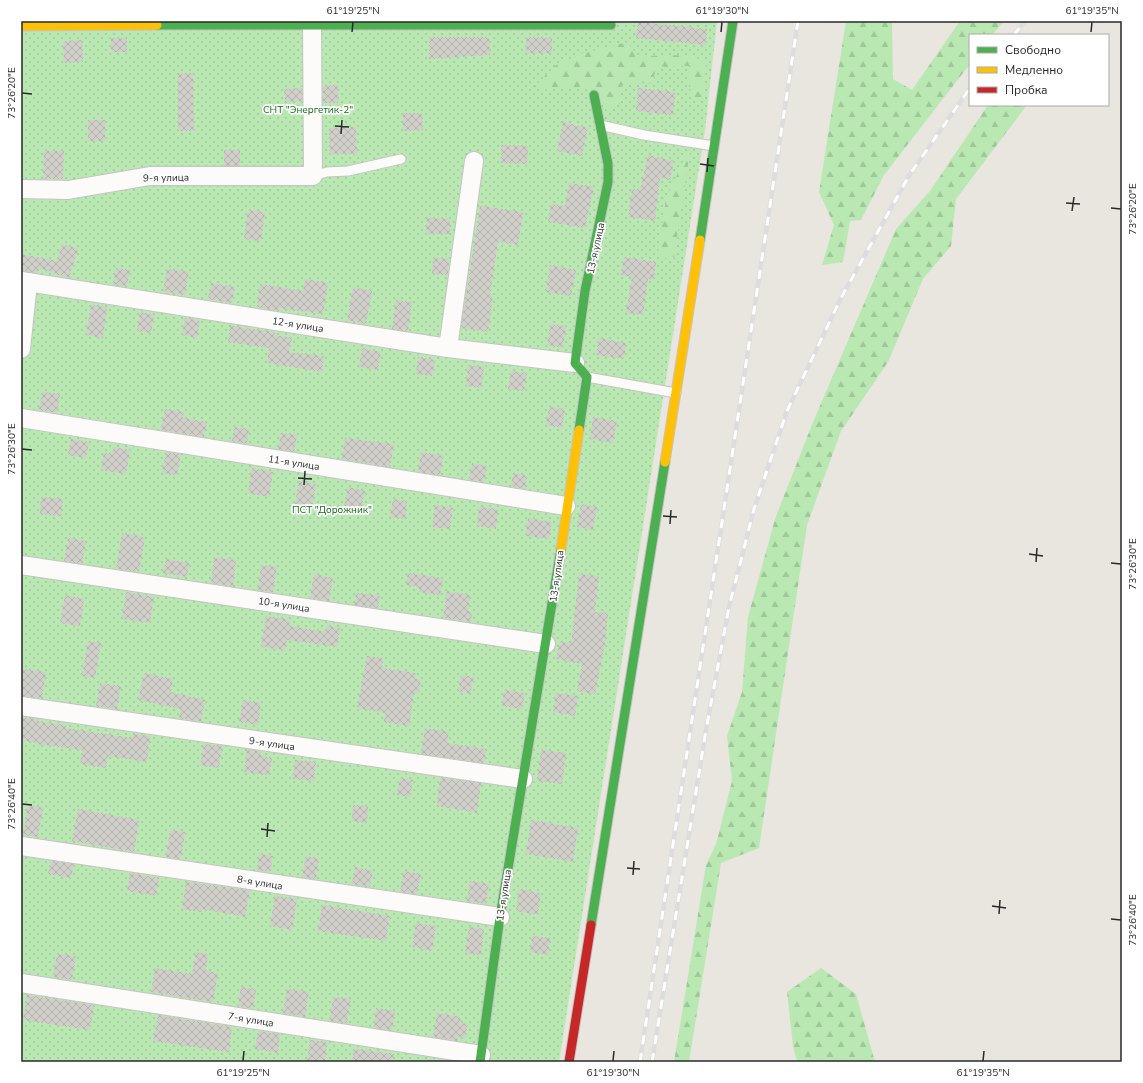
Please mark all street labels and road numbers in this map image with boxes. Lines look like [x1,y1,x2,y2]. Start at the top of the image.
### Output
street label: 9-я улица [143,171,189,185]
street label: 13-я улица [584,221,608,275]
street label: 12-я улица [271,314,325,336]
street label: 11-я улица [267,452,321,474]
street label: 13-я улица [546,549,568,603]
street label: 10-я улица [257,594,311,616]
street label: 9-я улица [248,734,296,754]
street label: 13-я улица [493,868,515,922]
street label: 8-я улица [236,872,284,894]
street label: 7-я улица [227,1009,275,1031]

